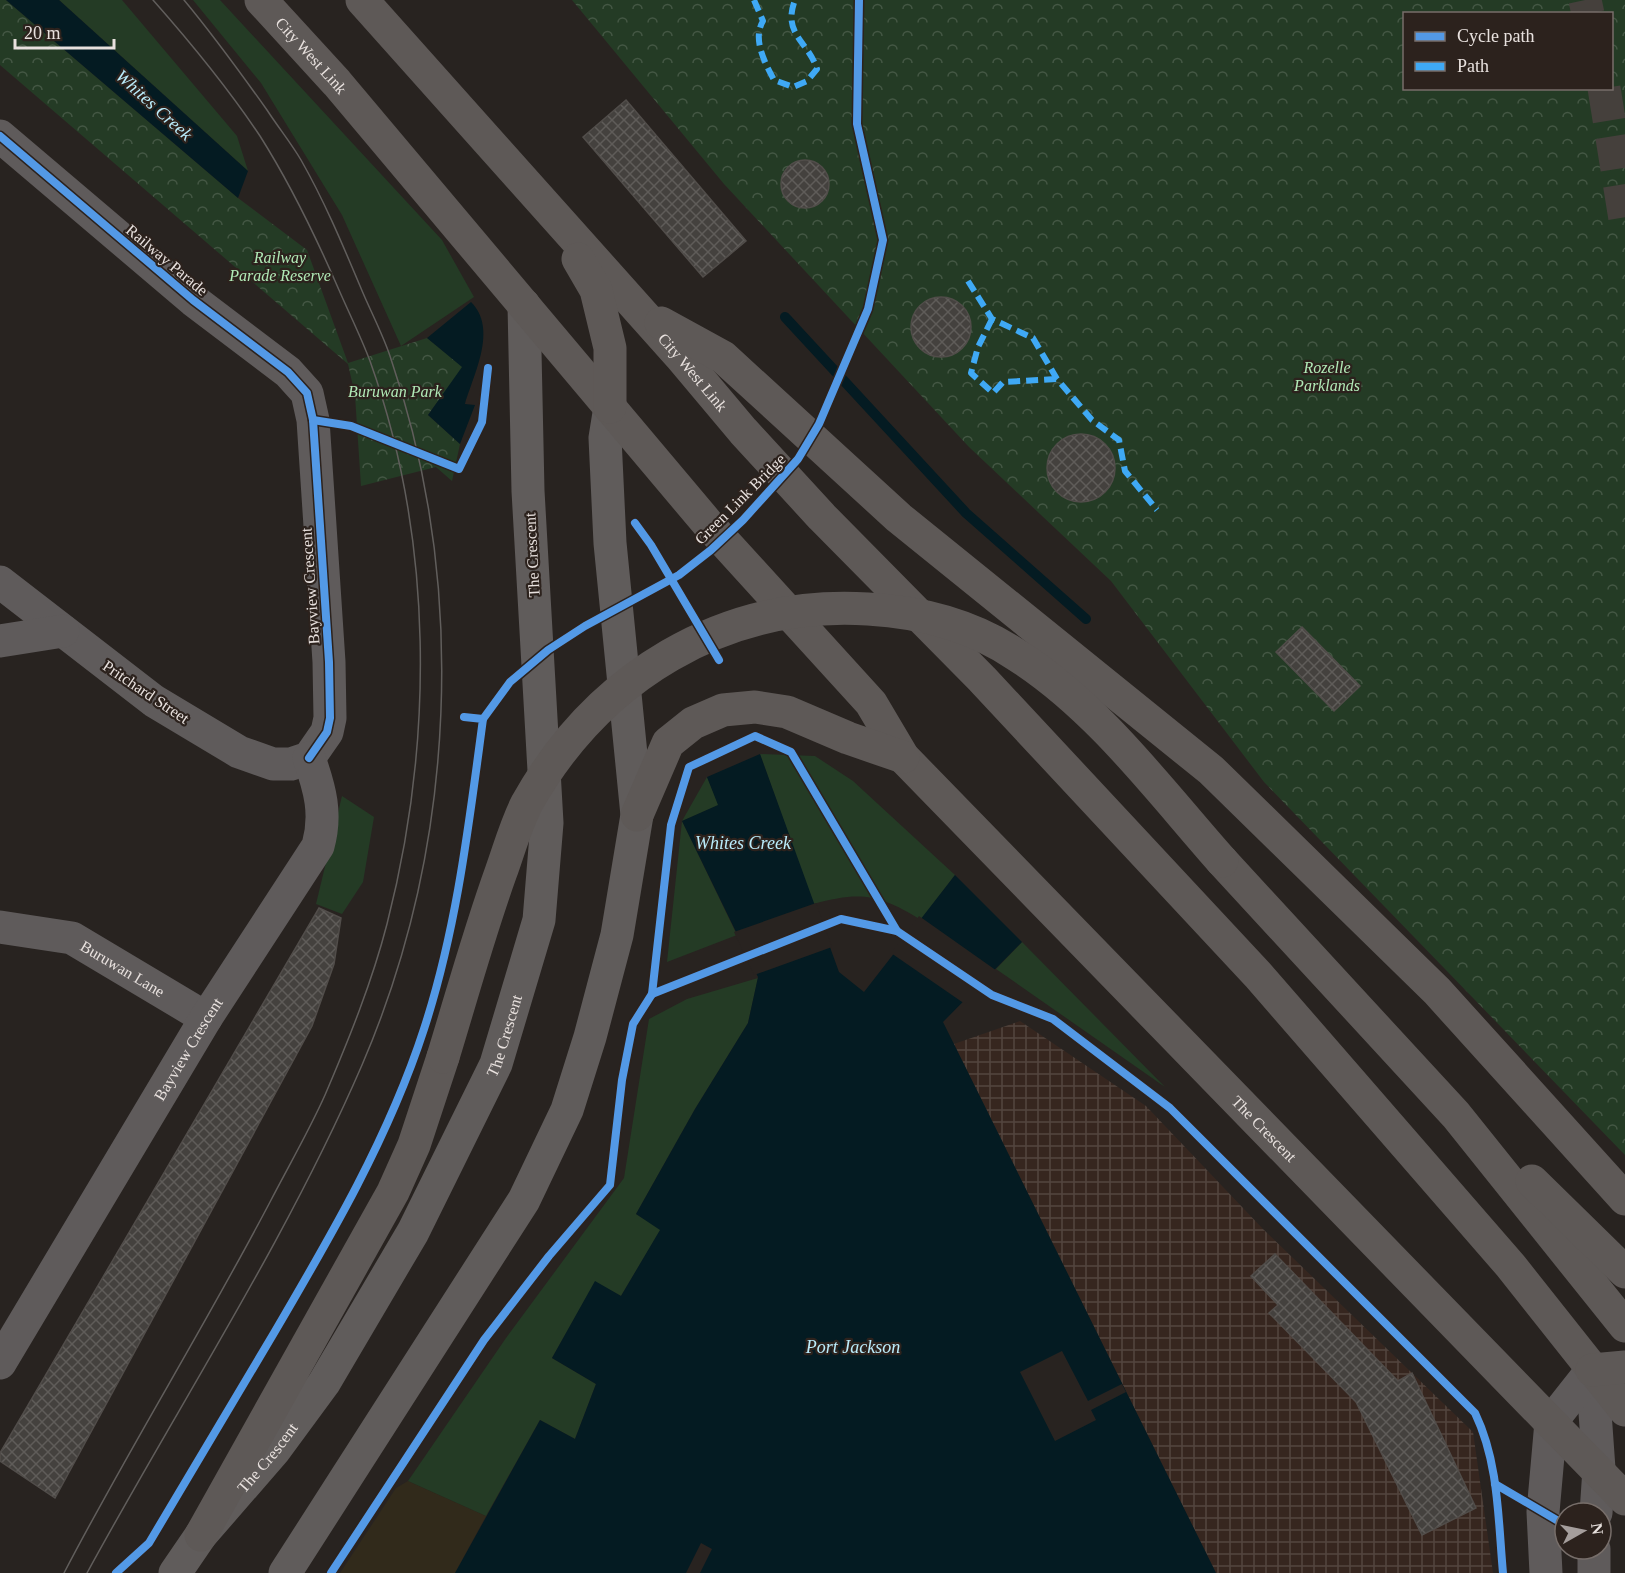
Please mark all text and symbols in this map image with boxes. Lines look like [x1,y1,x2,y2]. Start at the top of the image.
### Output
scale bar [15,12,114,50]
legend [1403,12,1613,90]
street label: City West Link [273,14,351,97]
text: 20 m [24,23,61,43]
text: Cycle path [1457,26,1534,46]
text: Path [1457,56,1489,76]
water label: Whites Creek [112,66,197,145]
street label: Railway Parade [122,221,211,300]
park label: Railway Parade Reserve [228,249,331,284]
street label: City West Link [655,330,731,414]
park label: Rozelle Parklands [1293,359,1360,394]
park label: Buruwan Park [348,383,443,400]
street label: Green Link Bridge [691,450,789,548]
street label: The Crescent [521,512,543,598]
street label: Bayview Crescent [297,527,324,645]
street label: Pritchard Street [100,657,193,727]
water label: Whites Creek [695,833,792,853]
street label: Buruwan Lane [78,937,168,1000]
street label: The Crescent [483,992,525,1079]
street label: Bayview Crescent [150,994,226,1103]
street label: The Crescent [1229,1092,1301,1165]
water label: Port Jackson [805,1337,900,1357]
street label: The Crescent [234,1419,301,1496]
north arrow [1553,1501,1613,1561]
text: N [1588,1522,1607,1536]

